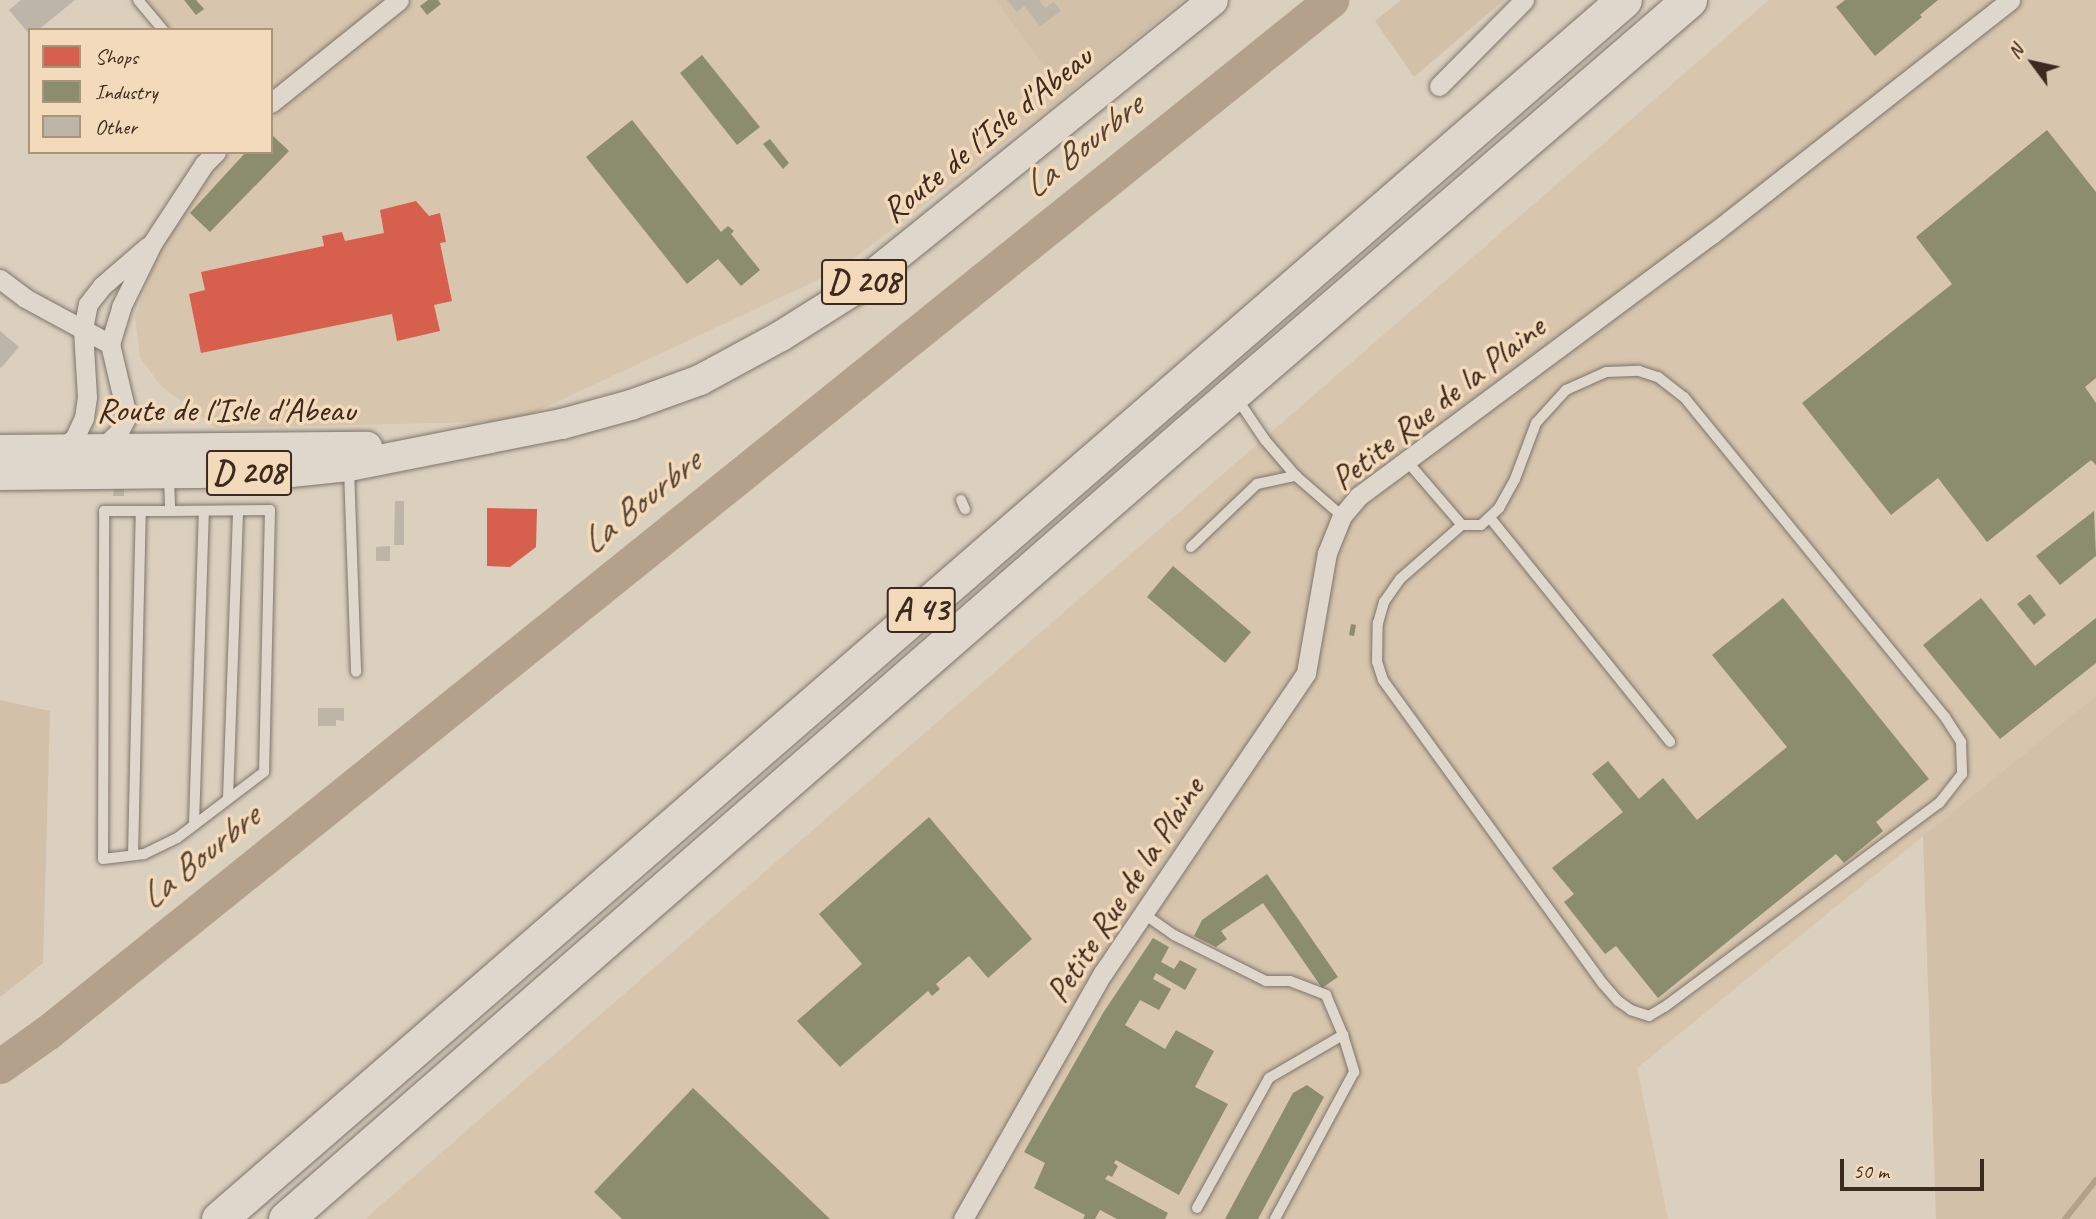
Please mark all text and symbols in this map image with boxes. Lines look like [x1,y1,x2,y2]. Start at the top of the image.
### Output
legend [28,28,273,154]
north arrow [1998,28,2068,98]
street label: Route de l'Isle d'Abeau [873,36,1101,232]
text: N [2002,40,2029,63]
text: Shops [95,44,138,70]
text: Industry [95,79,158,105]
water label: La Bourbre [1013,84,1151,208]
text: Other [95,114,137,140]
road number: D 208 [820,252,908,312]
street label: Petite Rue de la Plaine [1322,306,1554,500]
street label: Route de l'Isle d'Abeau [96,389,356,431]
water label: La Bourbre [571,440,709,564]
road number: D 208 [205,444,293,502]
road number: A 43 [886,580,956,639]
street label: Petite Rue de la Plaine [1036,769,1214,1011]
water label: La Bourbre [130,795,268,919]
scale bar [1844,1146,1988,1190]
text: 50 m [1853,1158,1889,1184]

